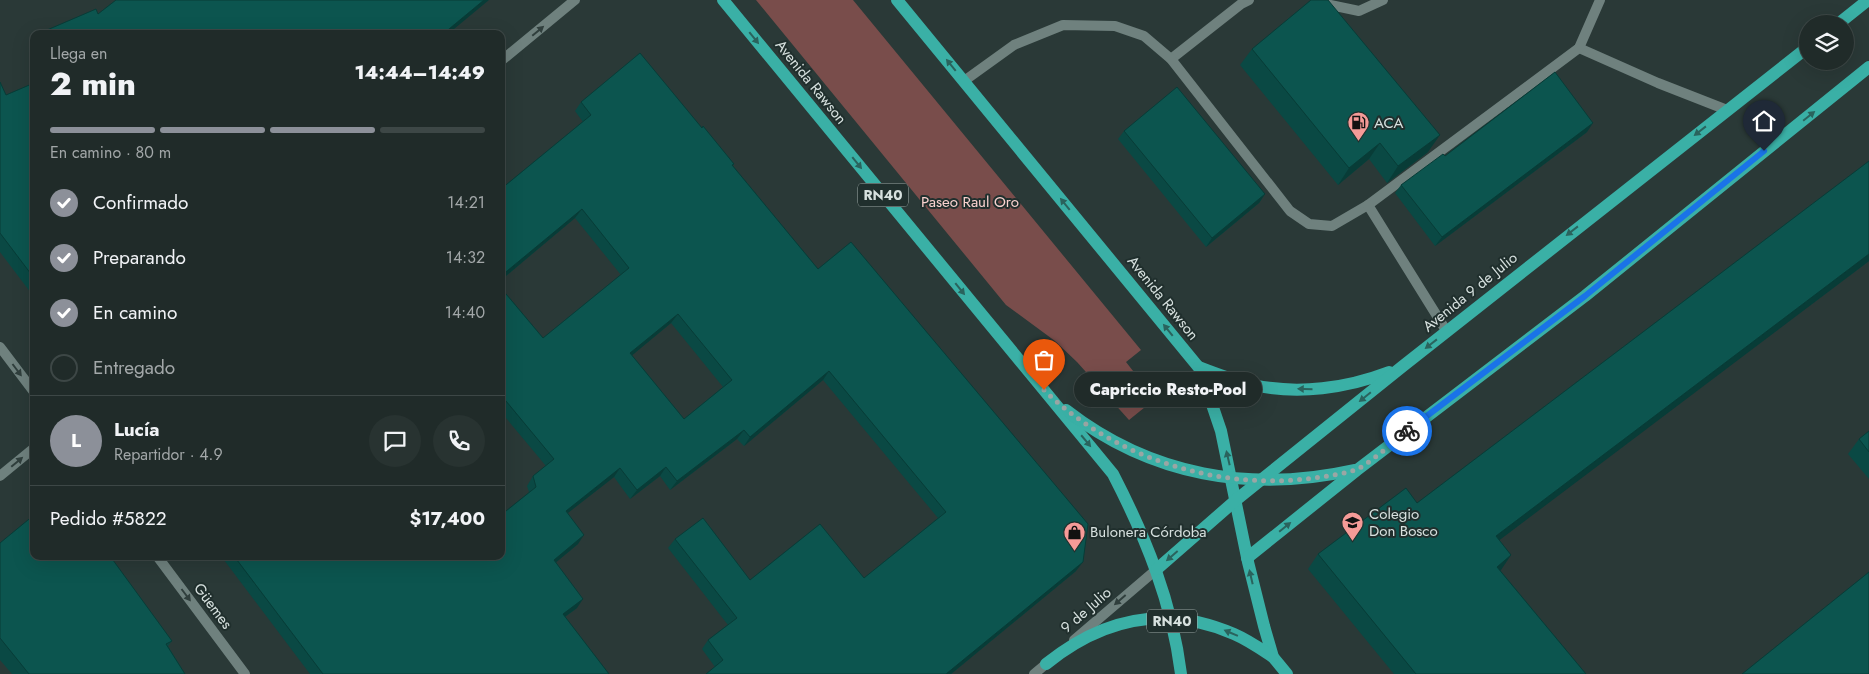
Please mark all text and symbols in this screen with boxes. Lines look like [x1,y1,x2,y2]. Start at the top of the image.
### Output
map controls [1799,15,1854,70]
button: layers [1799,15,1854,70]
one-way arrow [532,25,545,36]
one-way arrow [749,31,760,44]
street label: Avenida Rawson [770,35,852,129]
text: Llega en [50,42,107,65]
text: 14:44–14:49 [355,59,485,86]
one-way arrow [945,59,956,72]
text: 2 min [50,61,136,107]
pin [1743,100,1785,151]
icon: home [1750,107,1778,135]
one-way arrow [1802,110,1815,121]
fuel station icon: ACA [1346,111,1370,142]
place label: ACA [1374,112,1404,134]
one-way arrow [1694,126,1707,137]
text: En camino · 80 m [50,141,171,164]
one-way arrow [852,156,863,169]
road number: RN40 [858,184,908,206]
icon: check [50,189,78,217]
text: Confirmado [93,189,188,216]
text: 14:21 [447,191,485,214]
park label: Paseo Raul Oro [921,191,1019,213]
one-way arrow [1060,198,1071,211]
one-way arrow [1566,226,1579,237]
icon: check [50,244,78,272]
text: Preparando [93,244,186,271]
text: 14:32 [446,246,485,269]
street label: Avenida 9 de Julio [1418,247,1522,337]
street label: Avenida Rawson [1122,251,1204,345]
one-way arrow [955,282,966,295]
icon: check [50,299,78,327]
text: En camino [93,299,177,326]
text: 14:40 [445,301,485,324]
one-way arrow [1163,324,1174,337]
one-way arrow [1425,338,1438,349]
pin [1023,339,1065,390]
icon: bag [1030,346,1058,374]
text: Entregado [93,354,175,381]
one-way arrow [11,363,22,376]
callout: Capriccio Resto-Pool [1074,372,1262,408]
text: Capriccio Resto-Pool [1090,378,1246,401]
one-way arrow [1297,385,1313,393]
one-way arrow [1359,391,1372,402]
courier [1382,406,1432,456]
button: chat [369,415,421,467]
button: phone [433,415,485,467]
text: Lucía [114,416,159,443]
icon: bike [1393,417,1421,445]
text: L [71,427,81,454]
one-way arrow [1080,435,1091,448]
text: Repartidor · 4.9 [114,443,223,466]
one-way arrow [1224,451,1232,466]
one-way arrow [10,456,23,467]
place label: Colegio Don Bosco [1369,503,1438,542]
text: Pedido #5822 [50,505,167,532]
text: $17,400 [409,505,485,532]
school or university icon: Colegio Don Bosco [1341,511,1365,542]
shop icon: Bulonera Córdoba [1062,520,1086,551]
place label: Bulonera Córdoba [1090,521,1206,543]
one-way arrow [1278,522,1291,533]
one-way arrow [1165,550,1178,561]
one-way arrow [1247,569,1255,584]
street label: Güemes [188,578,238,634]
street label: 9 de Julio [1056,582,1116,638]
one-way arrow [181,588,192,601]
one-way arrow [1113,595,1126,606]
road number: RN40 [1147,610,1197,632]
one-way arrow [1224,629,1238,637]

